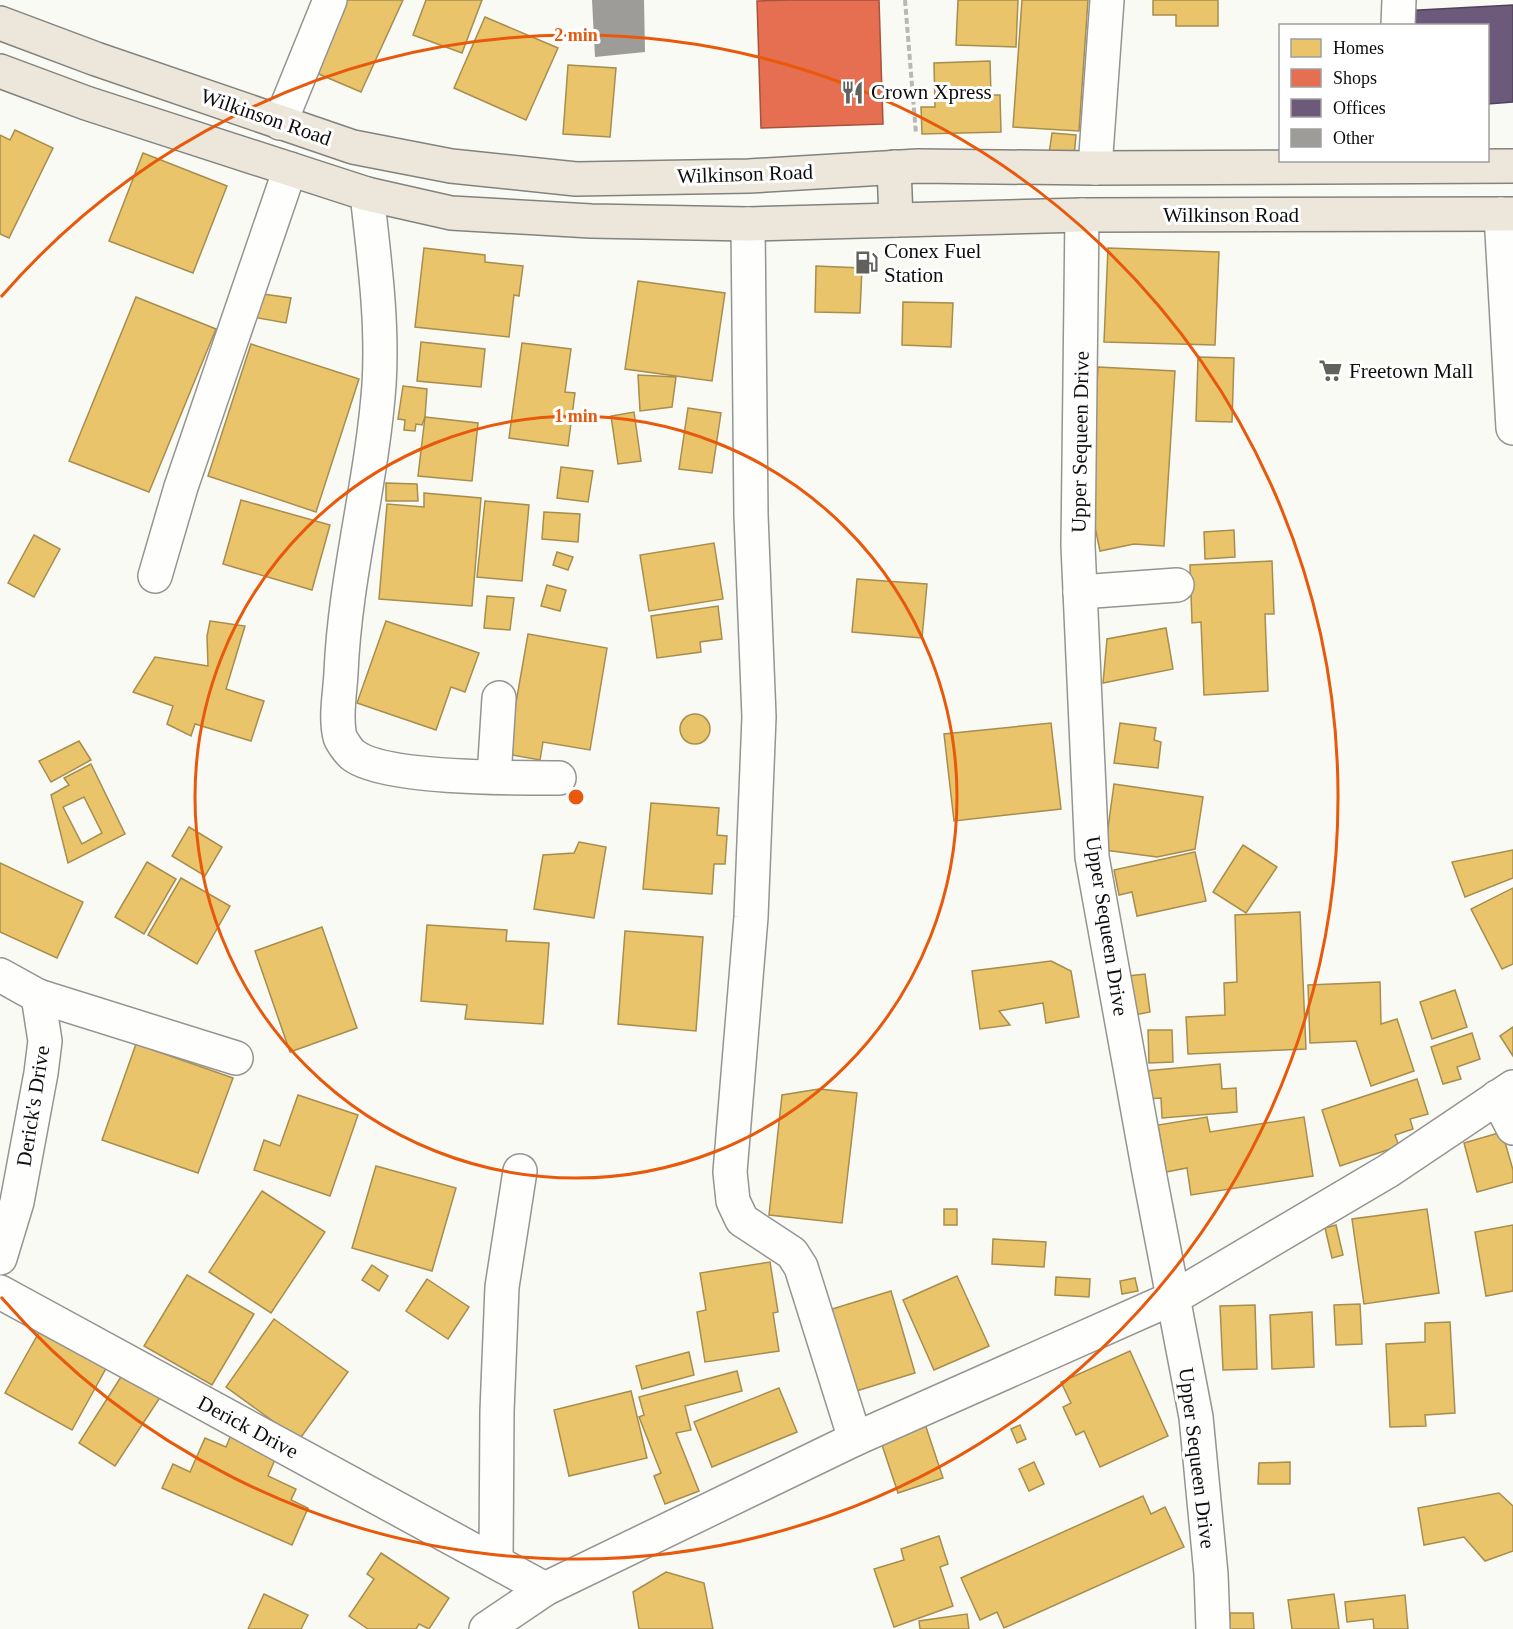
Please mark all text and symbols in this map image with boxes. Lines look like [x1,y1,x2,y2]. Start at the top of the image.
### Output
legend [1279,24,1489,162]
text: 2 min [554,25,598,45]
text: Homes [1333,38,1384,58]
text: Shops [1333,68,1377,88]
restaurant icon: Crown Xpress [840,79,866,105]
place label: Crown Xpress [871,80,992,104]
street label: Wilkinson Road [198,83,335,151]
text: Offices [1333,98,1386,118]
text: Other [1333,128,1374,148]
street label: Wilkinson Road [677,160,814,188]
street label: Wilkinson Road [1163,203,1300,227]
place label: Conex Fuel Station [884,239,982,287]
fuel station icon: Conex Fuel Station [853,250,879,276]
street label: Upper Sequeen Drive [1066,351,1094,533]
supermarket icon: Freetown Mall [1318,358,1344,384]
place label: Freetown Mall [1349,359,1473,383]
text: 1 min [554,406,598,426]
centre of rings [566,787,586,807]
street label: Upper Sequeen Drive [1081,834,1133,1018]
street label: Derick's Drive [12,1044,54,1168]
street label: Upper Sequeen Drive [1174,1366,1220,1550]
street label: Derick Drive [194,1391,302,1463]

